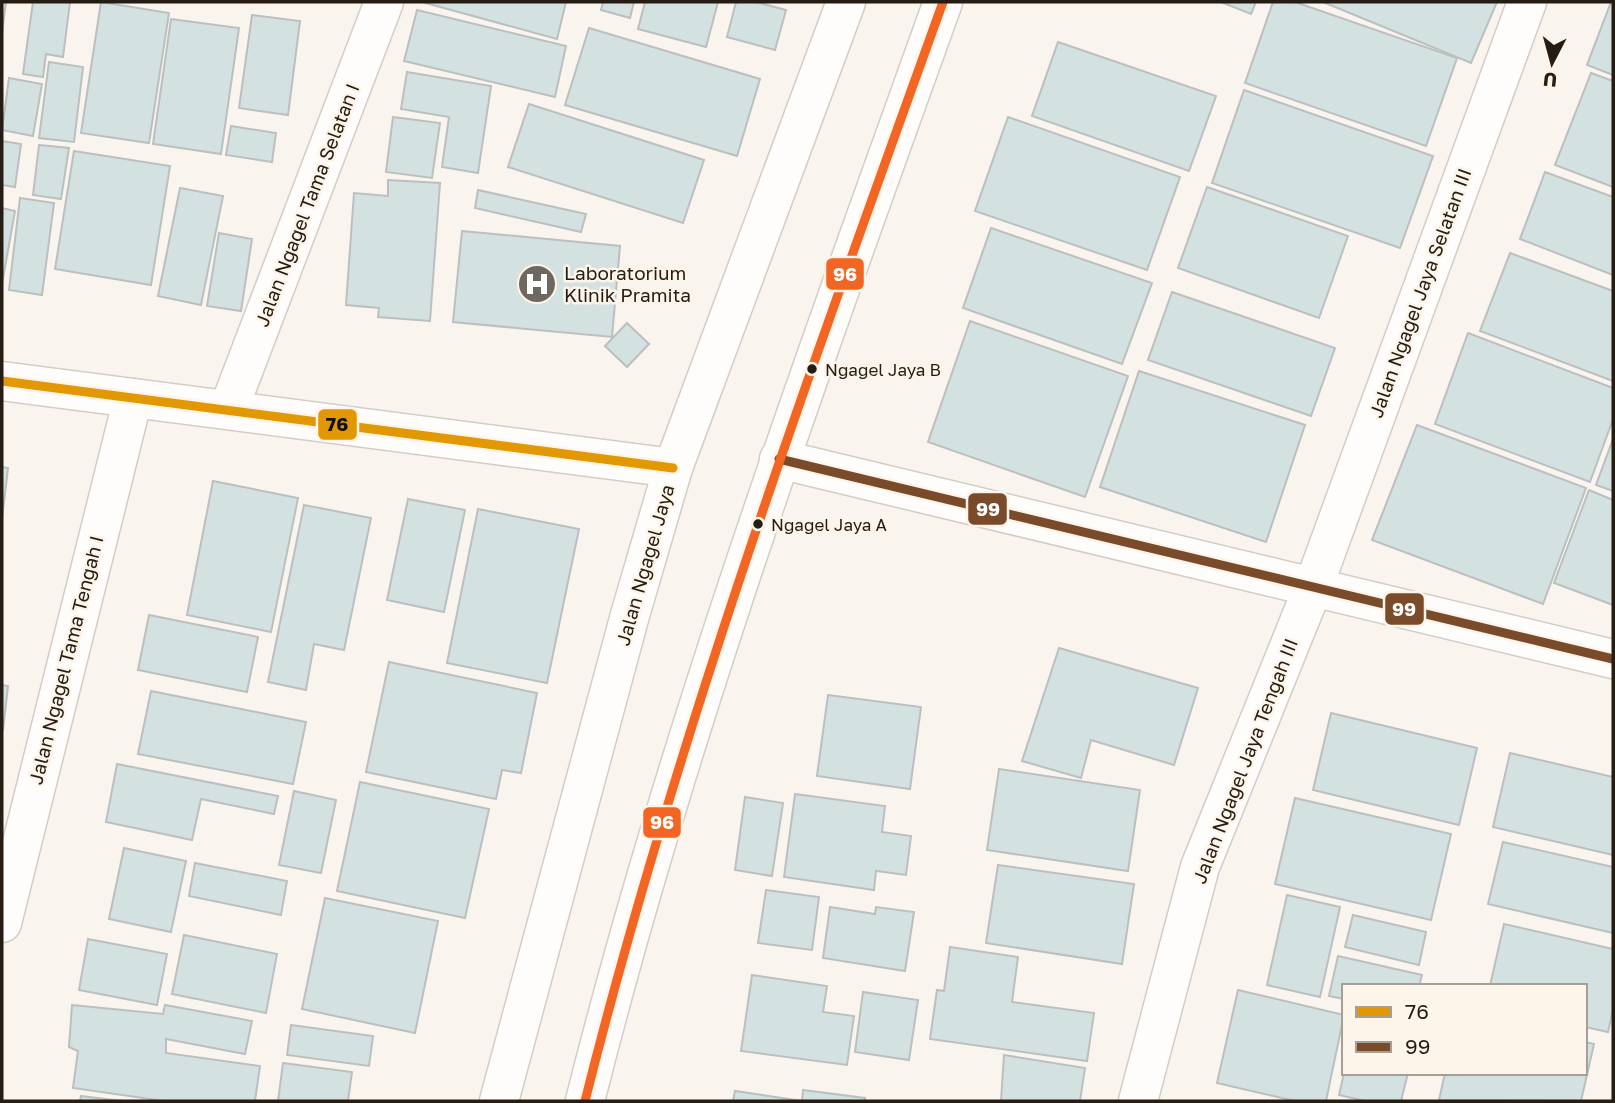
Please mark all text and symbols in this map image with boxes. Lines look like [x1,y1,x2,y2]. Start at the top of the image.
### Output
north arrow [1517,28,1587,98]
text: U [1542,68,1558,93]
street label: Jalan Ngagel Tama Selatan I [249,80,364,330]
street label: Jalan Ngagel Jaya Selatan III [1364,165,1475,421]
line badge: 96 [825,257,865,291]
place label: Laboratorium Klinik Pramita [564,261,691,306]
text: 96 [833,262,857,285]
hospital icon: Laboratorium Klinik Pramita [516,263,558,305]
place label: Ngagel Jaya B [825,359,941,380]
marker: Ngagel Jaya B [805,362,819,376]
line badge: 76 [317,408,358,441]
text: 76 [326,412,348,435]
street label: Jalan Ngagel Jaya [610,482,679,648]
line badge: 99 [967,492,1008,526]
text: 99 [976,497,1000,520]
place label: Ngagel Jaya A [771,514,888,535]
marker: Ngagel Jaya A [751,517,765,531]
street label: Jalan Ngagel Tama Tengah I [23,533,108,787]
line badge: 99 [1384,592,1425,626]
text: 99 [1392,597,1416,620]
street label: Jalan Ngagel Jaya Tengah III [1187,635,1302,887]
line badge: 96 [642,806,682,839]
text: 96 [650,810,674,833]
legend [1342,984,1587,1075]
text: 76 [1405,998,1429,1024]
text: 99 [1405,1033,1430,1059]

